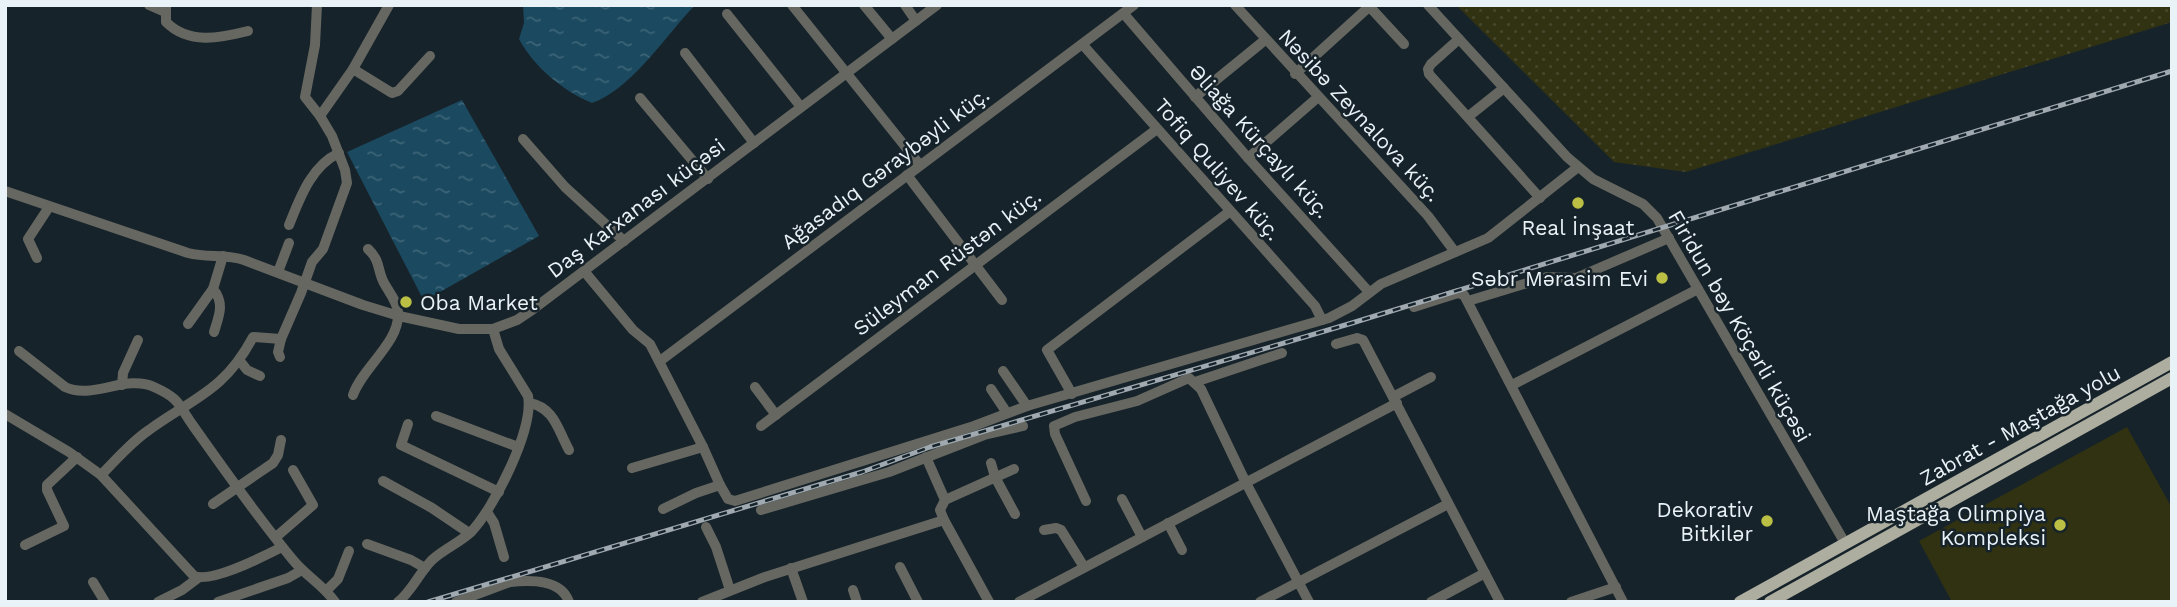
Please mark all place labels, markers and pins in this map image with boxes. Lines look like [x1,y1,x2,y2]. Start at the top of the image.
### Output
marker: Real İnşaat [1570,195,1586,211]
place label: Real İnşaat [1522,215,1635,240]
place label: Səbr Mərasim Evi [1471,266,1648,291]
marker: Səbr Mərasim Evi [1654,270,1670,286]
place label: Oba Market [420,290,538,315]
marker: Oba Market [398,294,414,310]
place label: Dekorativ Bitkilər [1657,497,1753,546]
place label: Maştağa Olimpiya Kompleksi [1866,501,2046,550]
marker: Dekorativ Bitkilər [1759,513,1775,529]
marker: Maştağa Olimpiya Kompleksi [2052,517,2068,533]

